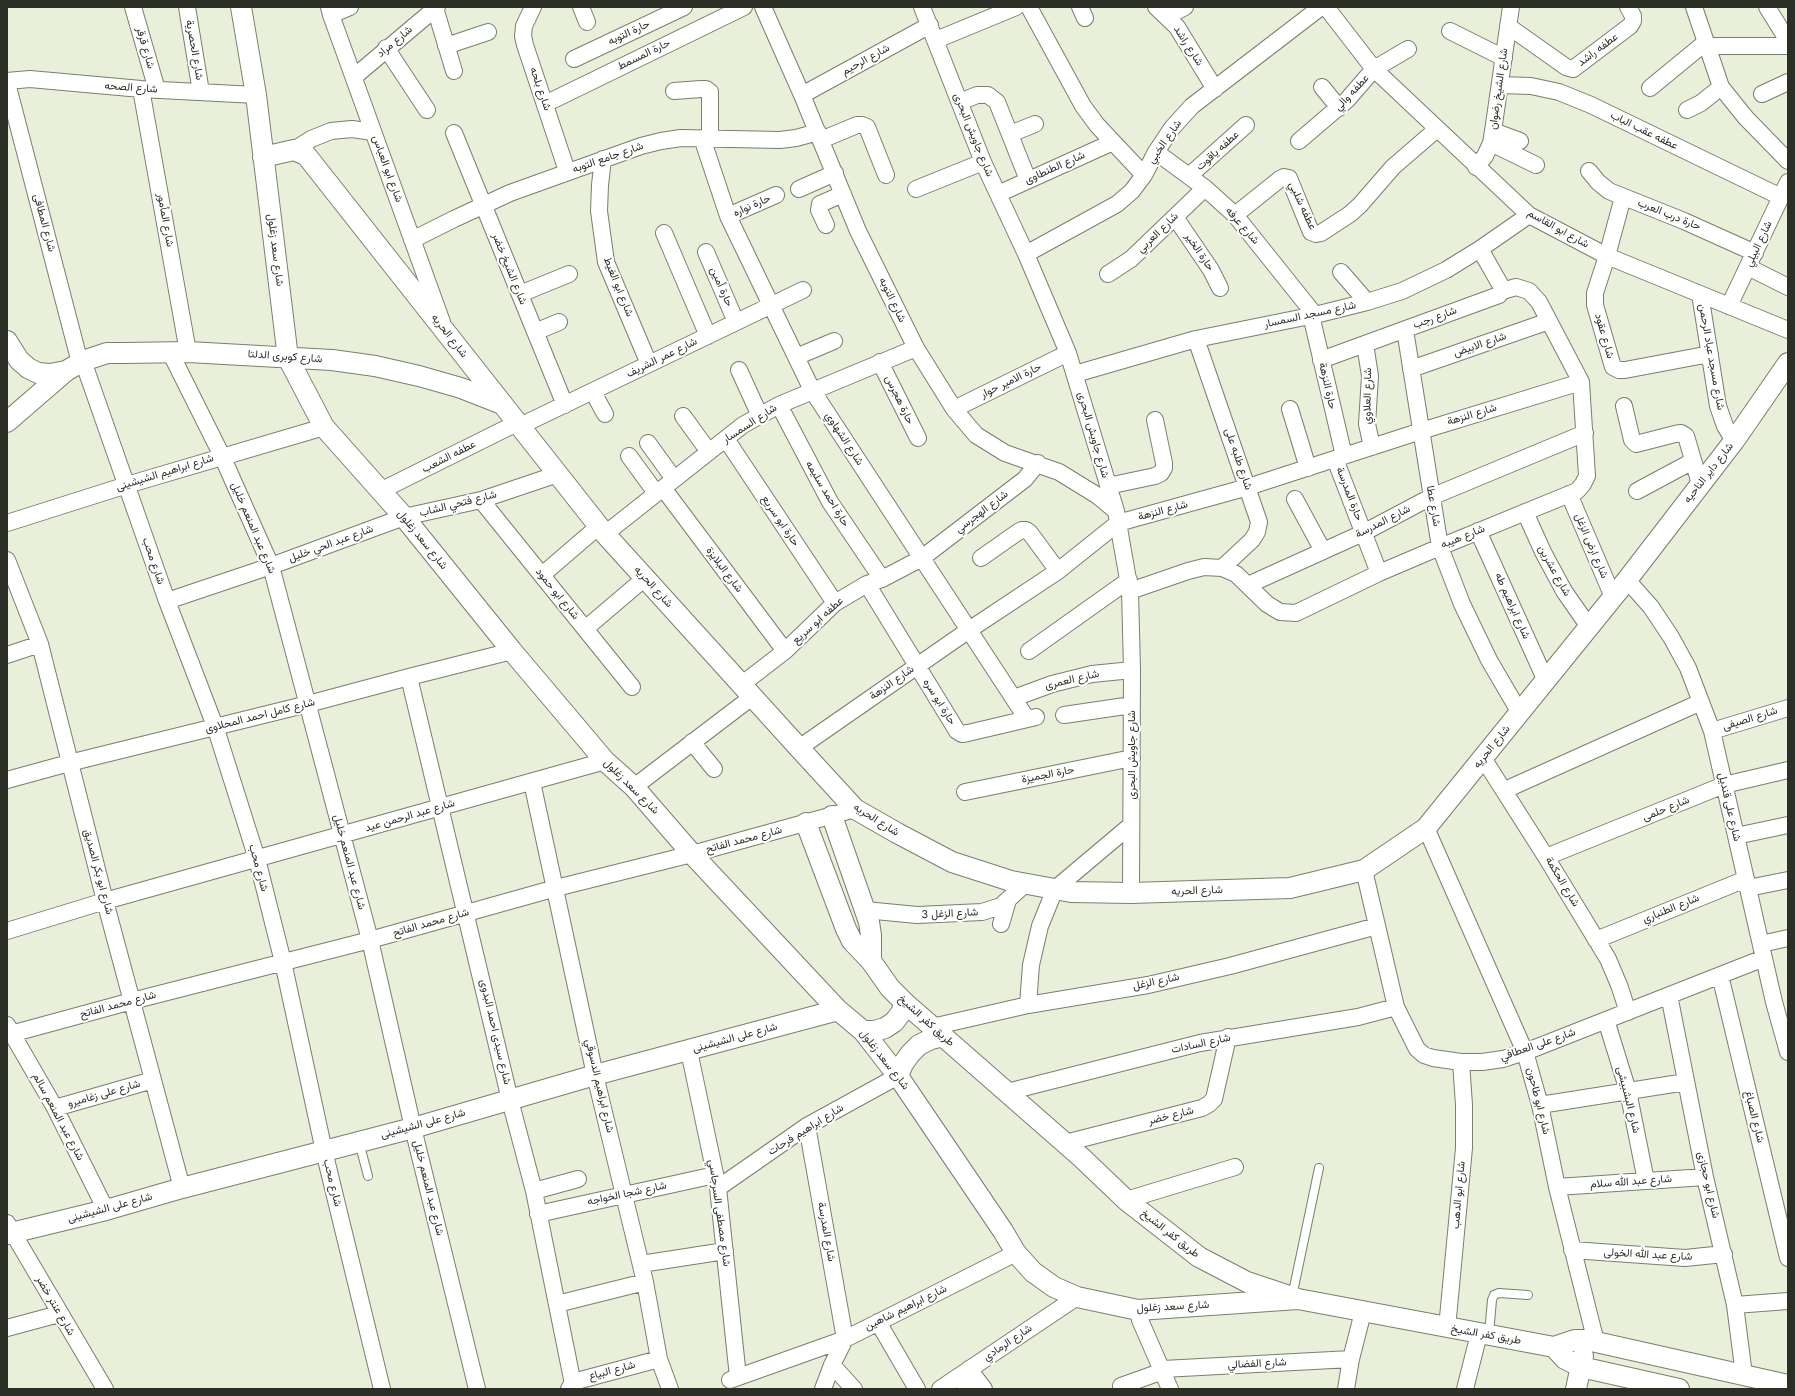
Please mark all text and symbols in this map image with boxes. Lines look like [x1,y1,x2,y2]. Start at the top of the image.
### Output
street label: حارة التوبه [606,18,652,48]
street label: شارع الحصرية [182,19,206,81]
street label: شارع مراد [375,23,415,61]
street label: شارع راشد [1170,23,1206,69]
street label: شارع قرقر [133,26,157,70]
street label: عطفه راشد [1575,30,1621,70]
street label: حارة المسمط [615,37,673,73]
street label: شارع الرحيم [840,42,892,78]
street label: شارع الشيخ رضوان [1487,47,1511,131]
street label: شارع بلحه [526,66,554,112]
street label: عطفه والي [1332,72,1372,114]
street label: شارع الصحه [104,80,158,96]
street label: شارع جاويش البحرى [950,91,996,179]
street label: عطفه عقب الباب [1608,109,1680,153]
street label: شارع الخبي [1145,118,1185,166]
street label: عطفه ياقوت [1194,128,1242,174]
street label: شارع ابو العباس [369,134,405,204]
street label: شارع جامع التوبه [571,140,645,176]
street label: شارع الطنطاوى [1023,149,1087,187]
street label: عطفه شلبي [1285,180,1319,232]
street label: شارع المأمور [154,192,176,248]
street label: حارة نواره [731,192,773,220]
street label: شارع المطافى [30,193,58,253]
street label: حارة درب العرب [1635,196,1703,234]
street label: شارع عرفه [1222,205,1262,247]
street label: شارع ابو القاسم [1525,207,1591,251]
street label: شارع العربي [1135,210,1181,256]
street label: شارع سعد زغلول [264,213,286,287]
street label: شارع البيلي [1743,219,1775,269]
street label: حارة الخير [1181,230,1217,274]
street label: شارع الشيخ خضر [489,231,529,307]
street label: شارع ابو الغيط [600,255,636,319]
street label: حارة أمين [706,265,736,309]
street label: شارع التوبه [875,275,909,325]
street label: شارع مسجد السمسار [1263,299,1357,331]
street label: شارع مسجد عباد الرحمن [1695,303,1727,411]
street label: شارع رجب [1411,304,1459,332]
street label: شارع الحريه [428,312,470,360]
street label: شارع عقود [1591,312,1617,360]
street label: شارع الابيض [1452,330,1508,360]
street label: شارع عمر الشريف [624,335,700,381]
street label: شارع كوبرى الدلتا [247,348,323,366]
street label: حارة الامير حوار [978,361,1044,401]
street label: حارة النزهة [1315,361,1339,411]
street label: شارع العلاوي [1361,368,1375,424]
street label: حارة هجرس [882,373,916,427]
street label: شارع جاويش البحرى [1074,390,1112,480]
street label: شارع السمسار [720,401,780,447]
street label: شارع النزهة [1446,401,1498,429]
street label: شارع الشهاوي [822,410,866,468]
street label: شارع طلبه على [1221,426,1255,492]
street label: عطفه الشعب [420,438,478,476]
street label: شارع داير الناحيه [1681,440,1737,506]
street label: شارع ابراهيم الشيشينى [115,452,215,494]
street label: حارة احمد سليمه [802,459,852,529]
street label: حارة المدرسة [1333,465,1365,523]
street label: شارع عبد المنعم خليل [228,480,278,576]
street label: شارع عطا [1423,485,1443,527]
street label: شارع فتحي الشاب [418,488,498,520]
street label: شارع الهجرسي [953,488,1011,536]
street label: حارة ابو سريع [758,493,802,549]
street label: شارع النزهة [1137,498,1189,524]
street label: شارع المدرسة [1353,502,1413,542]
street label: شارع سعد زغلول [394,508,450,572]
street label: شارع ارض الزغل [1571,511,1611,581]
street label: شارع هيبه [1439,522,1487,552]
street label: شارع عبد الحي خليل [287,523,375,565]
street label: شارع محب [139,536,167,586]
street label: شارع عشرين [1535,543,1573,599]
street label: شارع البلايزة [703,545,745,595]
street label: شارع الحريه [631,563,675,611]
street label: شارع ابو حمود [532,566,582,622]
street label: شارع ابراهيم طه [1491,571,1533,641]
street label: عطفه ابو سريع [790,595,846,647]
street label: شارع النزهة [867,663,917,703]
street label: شارع العمرى [1044,667,1100,693]
street label: حارة ابو سره [920,676,958,728]
street label: شارع كامل احمد المحلاوى [204,696,316,736]
street label: شارع الصيفى [1721,704,1779,734]
street label: شارع جاويش البحرى [1125,710,1139,800]
street label: شارع الحريه [1471,723,1513,771]
street label: شارع سعد زغلول [601,757,661,817]
street label: حارة الجميزة [1020,763,1076,787]
street label: شارع على قنديل [1715,771,1743,843]
street label: شارع حلمى [1641,794,1691,824]
street label: شارع عبد الرحمن عيد [364,797,456,835]
street label: شارع الحريه [851,801,901,839]
street label: شارع عبد المنعم خليل [330,813,368,911]
street label: شارع محمد الفاتح [704,823,784,857]
street label: شارع ابو بكر الصديق [80,828,116,916]
street label: شارع محب [245,843,271,893]
street label: شارع الحكمة [1542,855,1582,909]
street label: شارع الحريه [1171,884,1223,898]
street label: شارع الطنباري [1641,892,1701,926]
street label: شارع محمد الفاتح [391,906,471,940]
street label: شارع الزغل 3 [921,906,979,922]
street label: شارع الزغل [1132,971,1180,993]
street label: شارع سيدى احمد البدوى [476,978,514,1086]
street label: شارع محمد الفاتح [78,988,158,1022]
street label: طريق كفر الشيخ [895,992,957,1050]
street label: شارع على الشيشينى [691,1020,779,1056]
street label: شارع على العطافي [1499,1026,1577,1064]
street label: شارع سعد زغلول [856,1027,912,1093]
street label: شارع السادات [1170,1031,1232,1057]
street label: شارع ابراهيم الدسوقي [582,1038,616,1134]
street label: شارع البشبيشى [1613,1065,1643,1135]
street label: شارع ابو طاحون [1523,1066,1553,1136]
street label: شارع عبد المنعم سالم [29,1071,87,1163]
street label: شارع على زغاميرو [66,1077,142,1111]
street label: شارع الصباغ [1741,1090,1767,1144]
street label: شارع ابراهيم فرحات [766,1101,846,1159]
street label: شارع خضر [1147,1104,1195,1128]
street label: شارع على الشيشينى [379,1106,467,1142]
street label: شارع عبد المنعم خليل [410,1139,446,1237]
street label: شارع ابو حجازى [1694,1150,1722,1220]
street label: شارع محب [320,1158,344,1208]
street label: شارع مصطفى السرجاسي [705,1159,733,1267]
street label: شارع ابو الدهب [1449,1160,1469,1230]
street label: شارع عبد الله سلام [1590,1173,1672,1191]
street label: شارع شجا الخواجه [586,1179,668,1209]
street label: شارع على الشيشينى [66,1190,154,1226]
street label: شارع المدرسة [814,1201,838,1263]
street label: طريق كفر الشيخ [1138,1207,1202,1261]
street label: شارع عبد الله الخولى [1603,1246,1693,1264]
street label: شارع عنتر خضر [33,1274,77,1338]
street label: شارع ابراهيم شاهين [863,1282,949,1334]
street label: شارع سعد زغلول [1136,1299,1210,1315]
street label: شارع الرمادي [981,1322,1035,1364]
street label: طريق كفر الشيخ [1450,1322,1522,1348]
street label: شارع الفضالي [1227,1356,1287,1372]
street label: شارع البياع [587,1358,637,1384]

